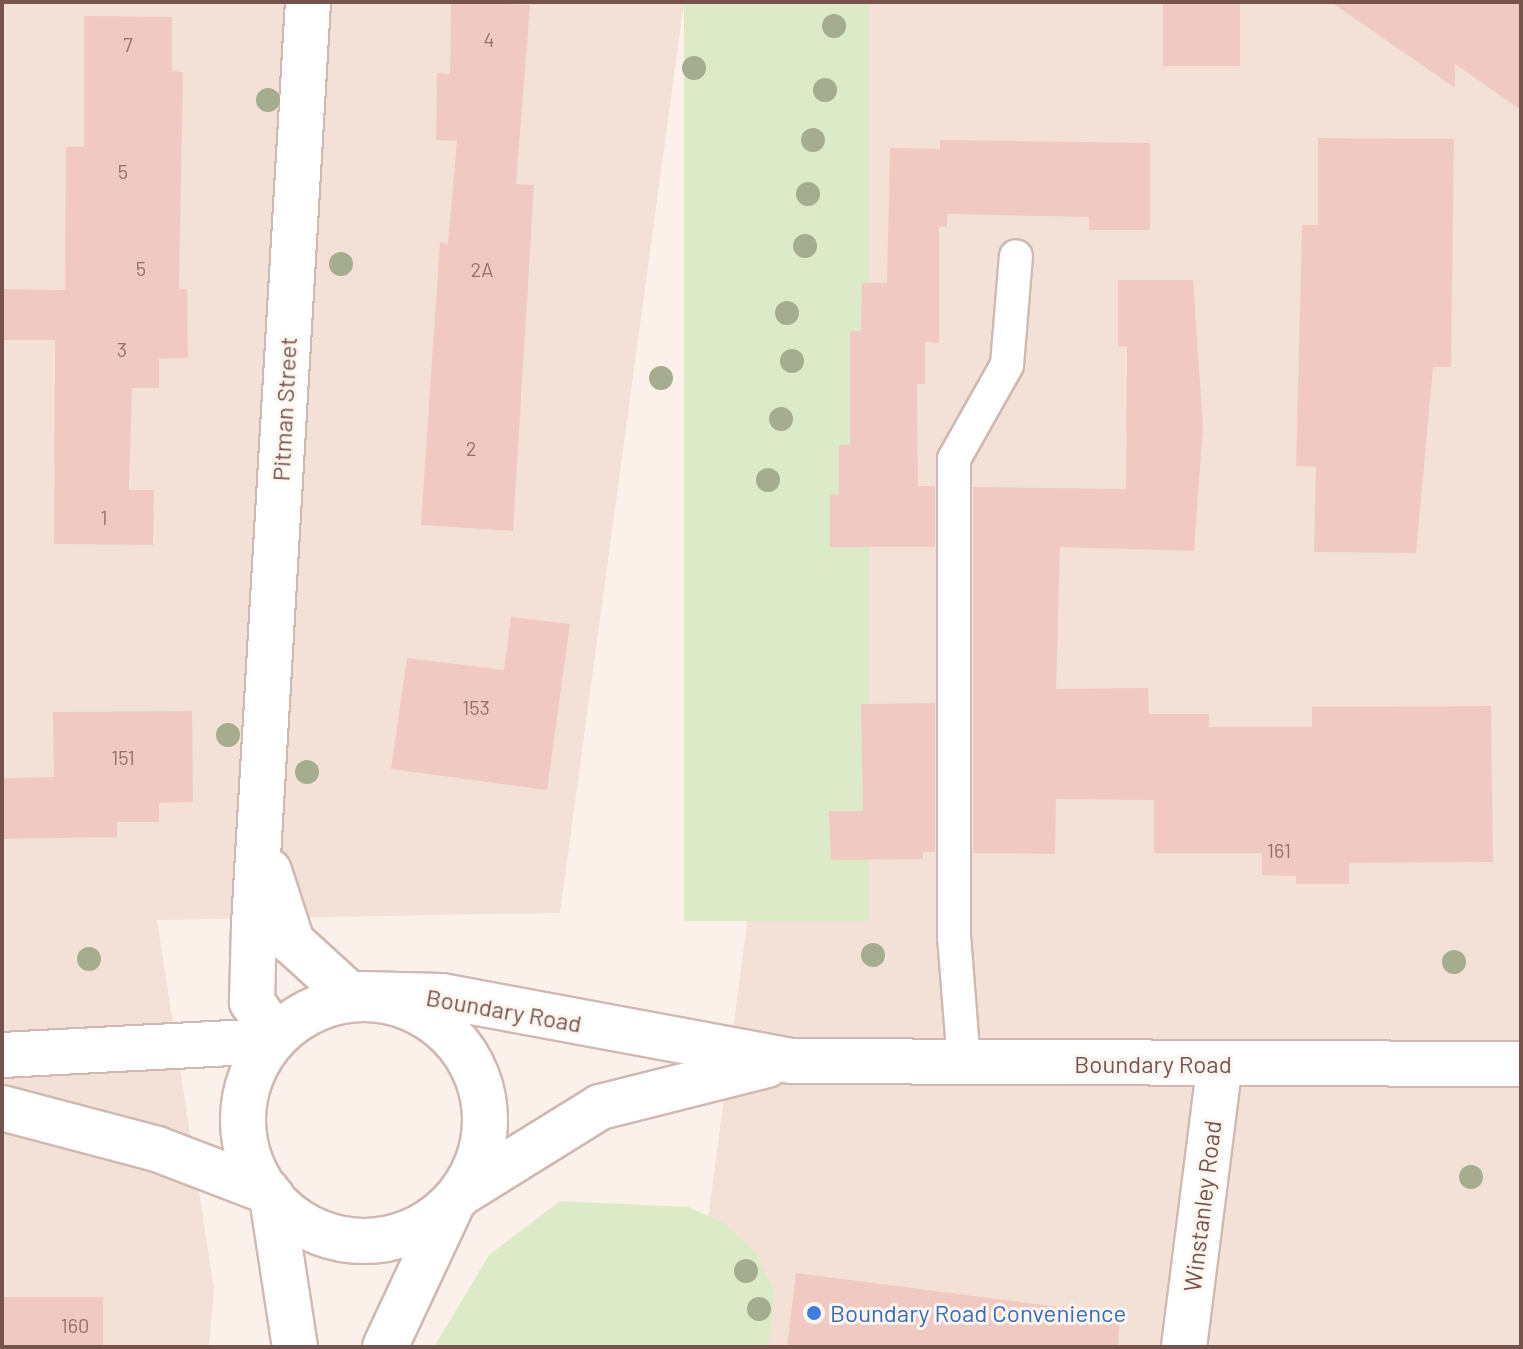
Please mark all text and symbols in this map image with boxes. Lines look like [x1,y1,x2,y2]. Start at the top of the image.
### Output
house number: 4 [483,27,495,51]
house number: 7 [123,32,133,56]
house number: 5 [118,159,128,183]
house number: 5 [136,256,146,280]
house number: 2A [471,257,493,281]
street label: Pitman Street [266,336,302,482]
house number: 3 [117,337,127,361]
house number: 2 [466,436,476,460]
house number: 1 [101,505,107,529]
house number: 153 [462,695,490,719]
house number: 151 [111,745,135,769]
house number: 161 [1267,838,1291,862]
street label: Boundary Road [424,982,584,1038]
street label: Boundary Road [1074,1050,1232,1078]
street label: Winstanley Road [1177,1119,1227,1293]
place label: Boundary Road Convenience [830,1299,1126,1327]
marker: Boundary Road Convenience [805,1304,823,1322]
house number: 160 [61,1313,89,1337]

